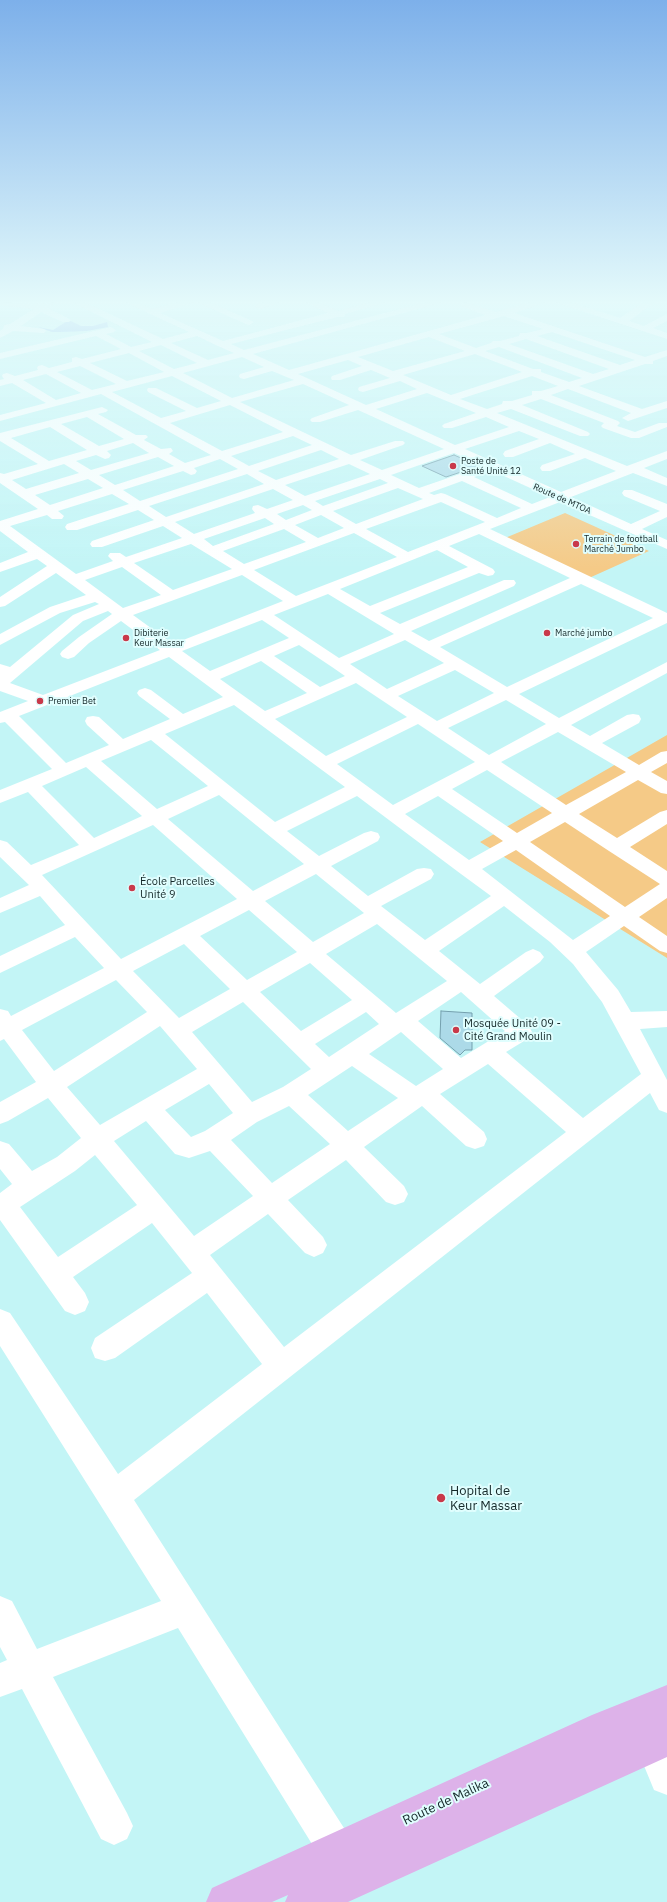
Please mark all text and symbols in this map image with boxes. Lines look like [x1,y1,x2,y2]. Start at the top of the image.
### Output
place label: Poste de Santé Unité 12 [461,456,521,477]
marker: Poste de Santé Unité 12 [448,461,458,471]
street label: Route de MTOA [531,481,593,517]
place label: Terrain de football Marché Jumbo [584,534,658,555]
marker: Terrain de football Marché Jumbo [571,539,581,549]
place label: Dibiterie Keur Massar [134,628,184,649]
marker: Marché jumbo [542,628,552,638]
place label: Marché jumbo [555,628,613,638]
marker: Dibiterie Keur Massar [121,633,131,643]
marker: Premier Bet [35,696,45,706]
place label: Premier Bet [48,696,96,706]
place label: École Parcelles Unité 9 [140,875,215,901]
marker: École Parcelles Unité 9 [127,883,137,893]
place label: Mosquée Unité 09 - Cité Grand Moulin [464,1017,561,1043]
marker: Mosquée Unité 09 - Cité Grand Moulin [451,1025,461,1035]
place label: Hopital de Keur Massar [450,1483,522,1514]
marker: Hopital de Keur Massar [435,1492,447,1504]
street label: Route de Malika [400,1775,492,1829]

